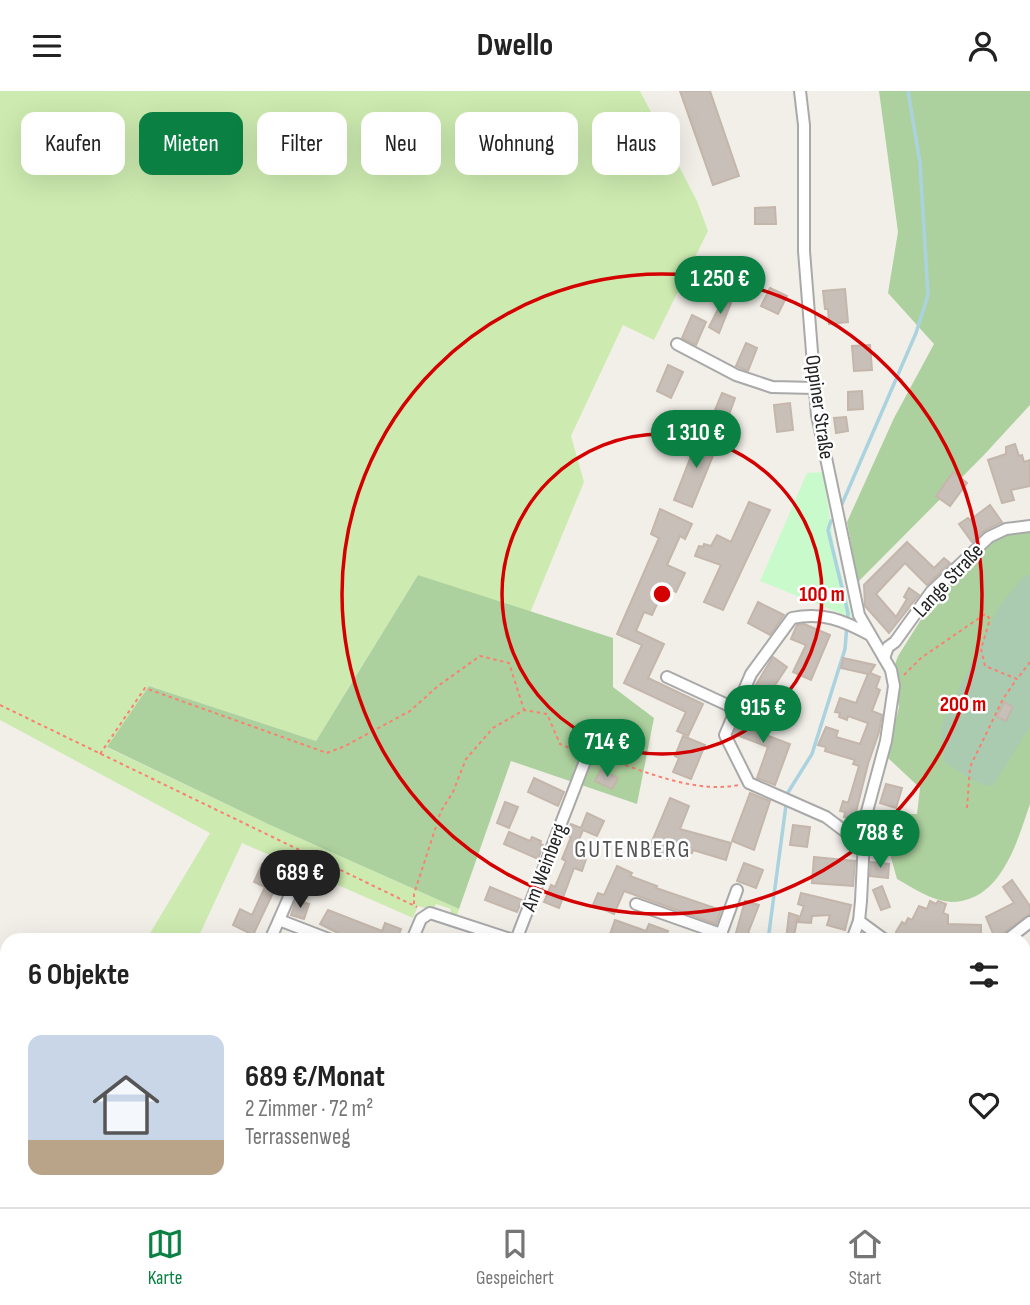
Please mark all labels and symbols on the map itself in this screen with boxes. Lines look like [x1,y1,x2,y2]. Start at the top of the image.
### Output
pin: 1 250 € [655,257,785,316]
street label: Oppiner Straße [800,353,839,461]
pin: 1 310 € [631,411,761,470]
street label: Lange Straße [908,538,989,622]
centre of rings [650,582,674,606]
text: 100 m [799,582,845,607]
pin: 915 € [714,685,812,745]
text: 200 m [940,692,986,717]
pin: 714 € [558,719,656,779]
pin: 788 € [831,811,929,870]
street label: Am Weinberg [516,820,573,915]
district label: GUTENBERG [574,835,692,864]
pin: 689 € [251,851,349,910]

